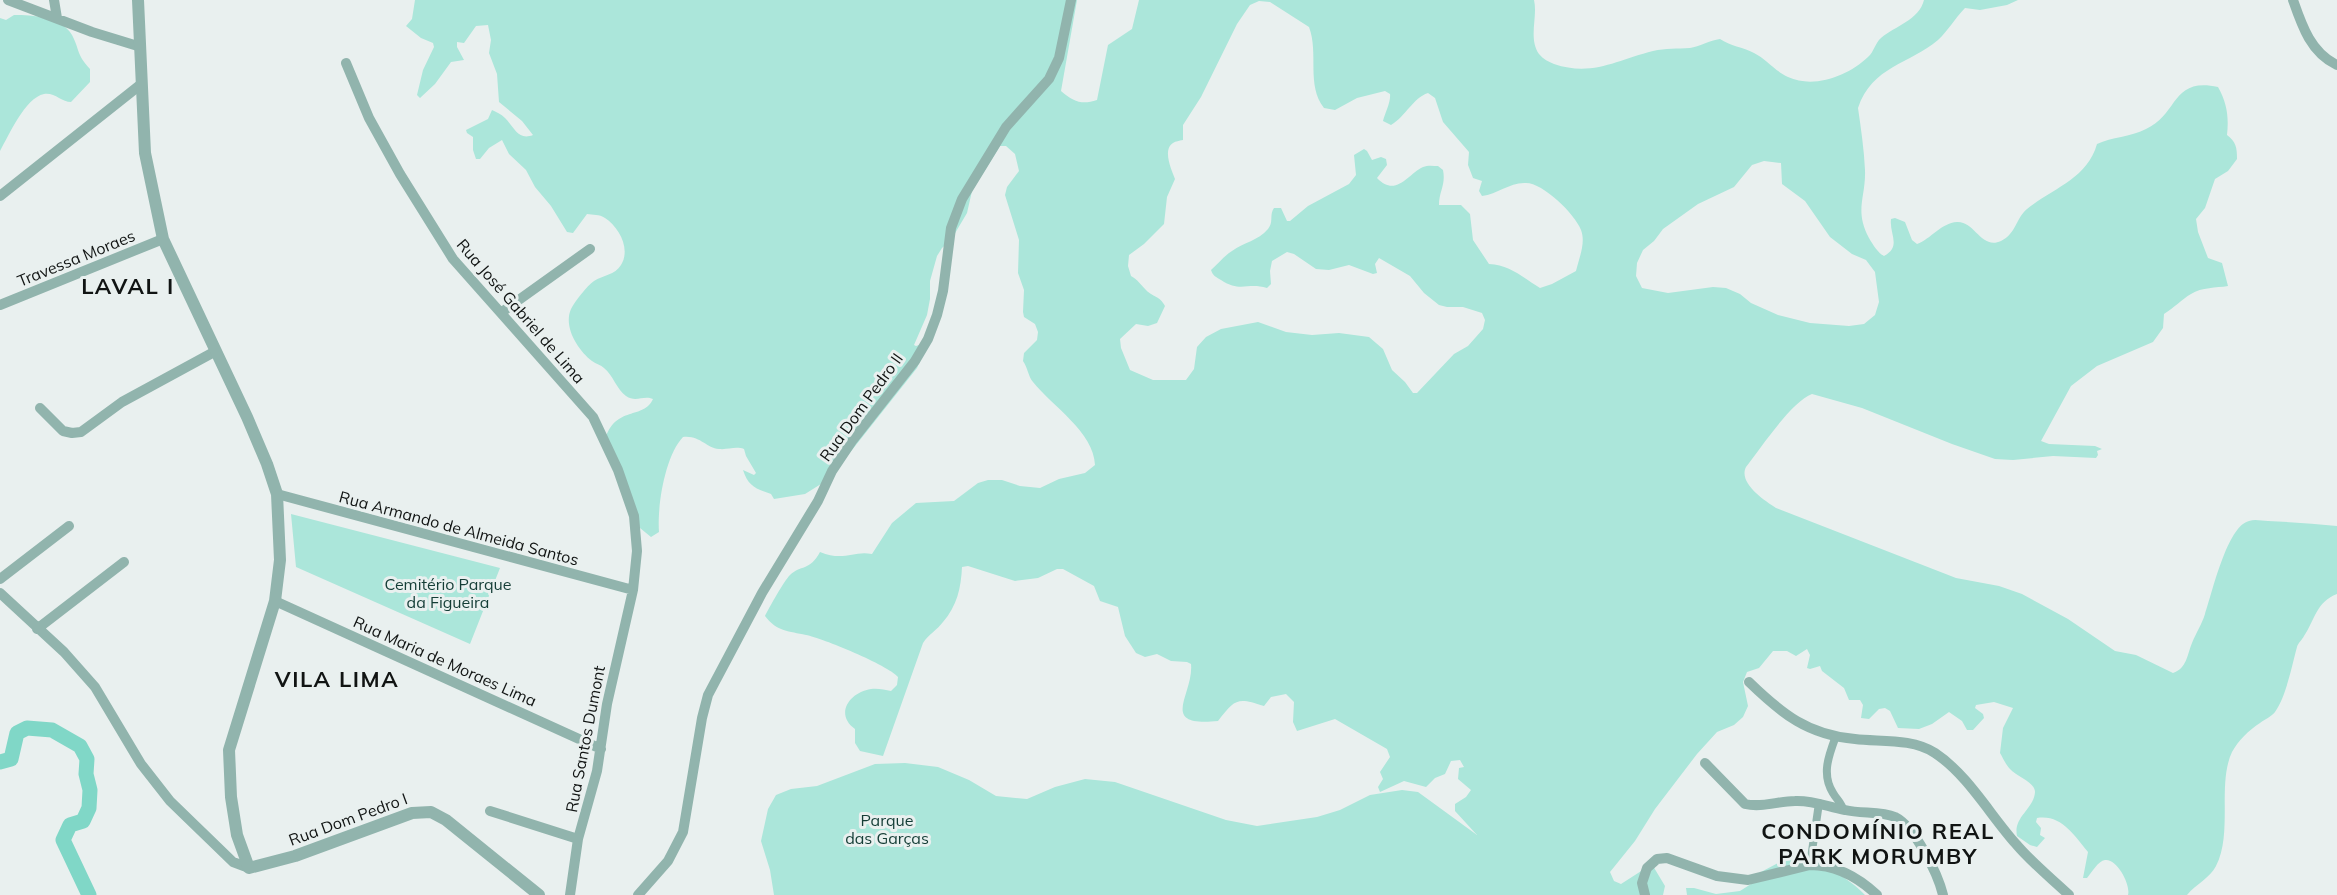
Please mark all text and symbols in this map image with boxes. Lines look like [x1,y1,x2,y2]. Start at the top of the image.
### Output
street label: Travessa Moraes [14,225,138,291]
street label: Rua José Gabriel de Lima [453,235,589,387]
district label: LAVAL I [81,272,175,300]
street label: Rua Dom Pedro II [815,349,907,465]
street label: Rua Armando de Almeida Santos [337,486,581,570]
park label: Cemitério Parque da Figueira [385,574,511,612]
street label: Rua Maria de Moraes Lima [350,612,540,710]
street label: Rua Santos Dumont [561,664,609,814]
district label: VILA LIMA [274,665,399,693]
street label: Rua Dom Pedro I [286,788,410,850]
park label: Parque das Garças [845,810,929,848]
district label: CONDOMÍNIO REAL PARK MORUMBY [1761,817,1995,870]

